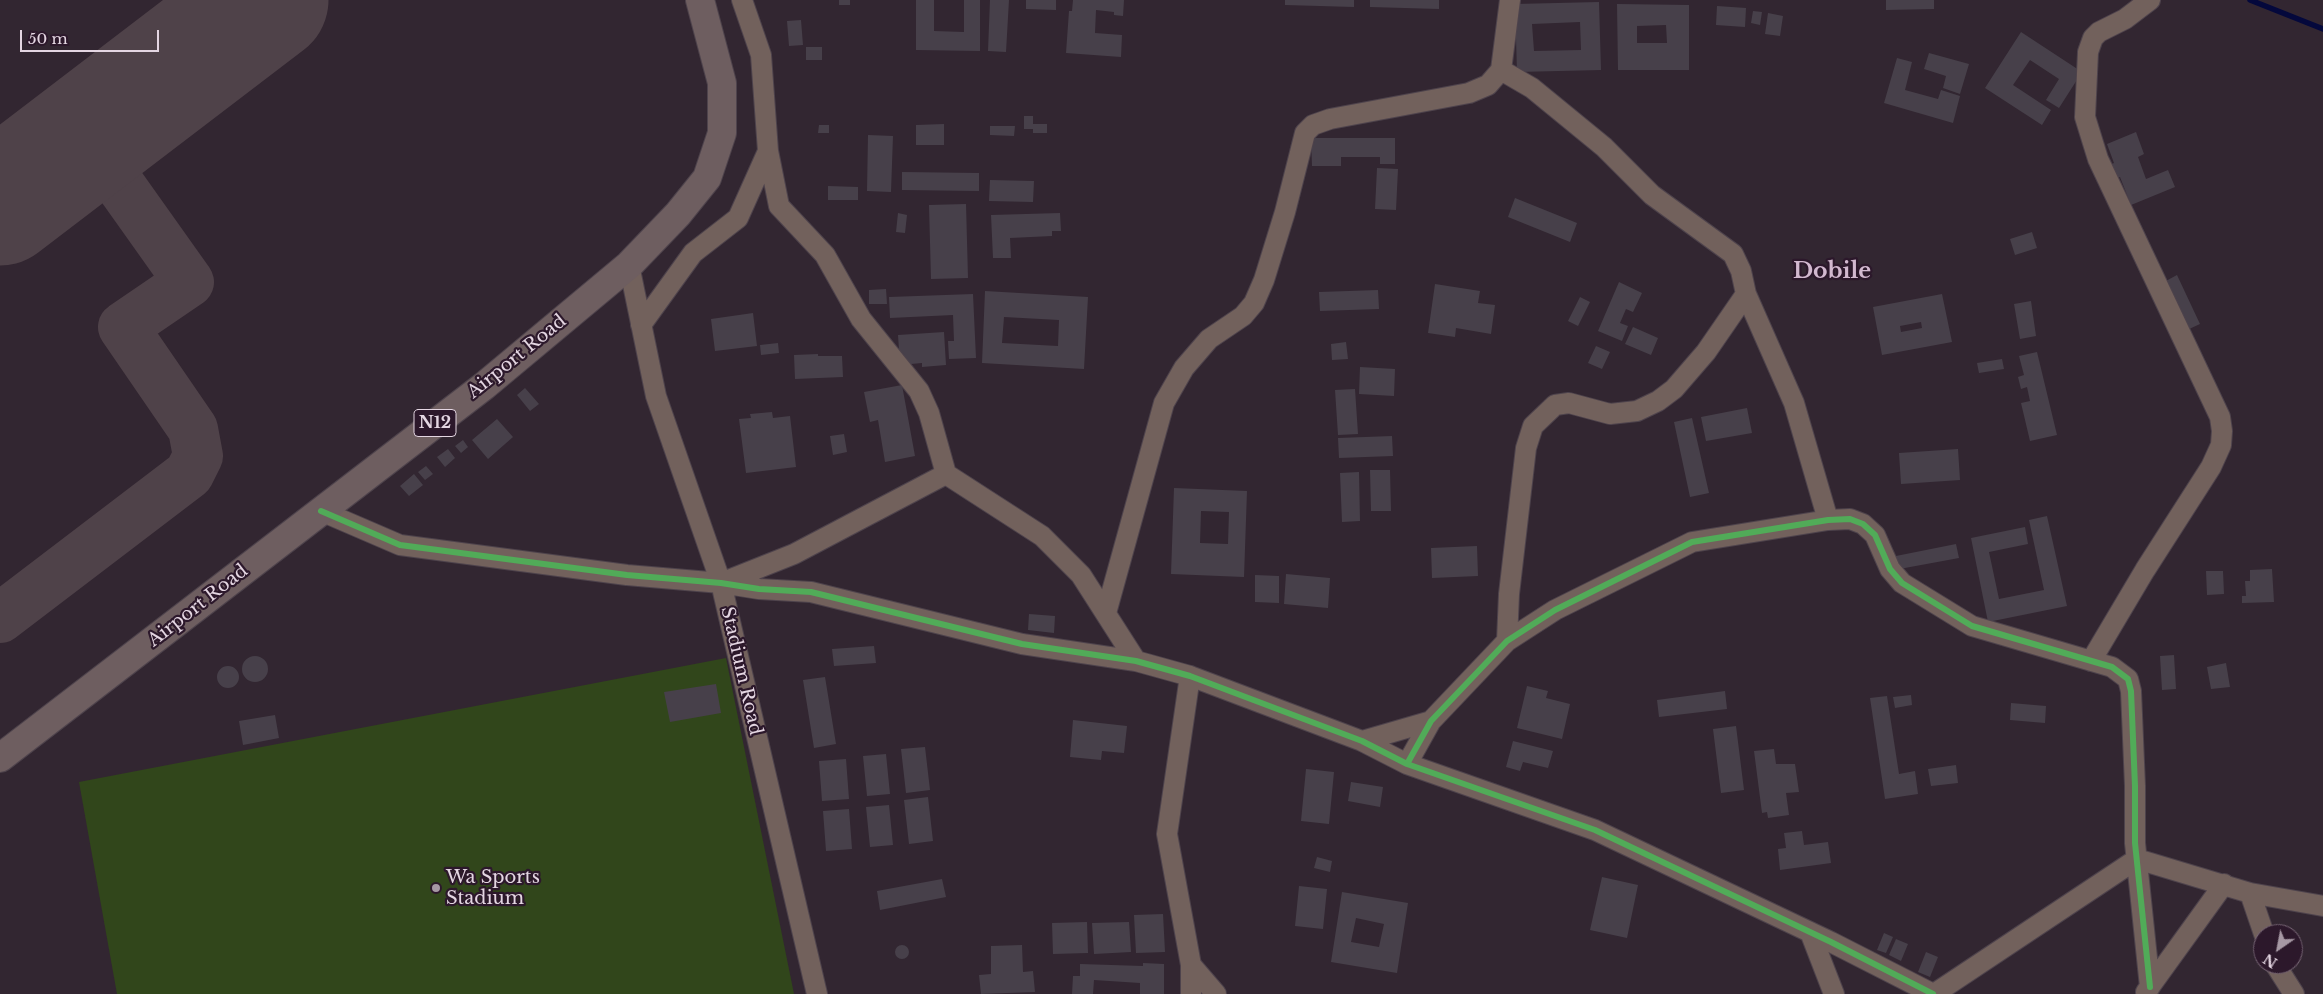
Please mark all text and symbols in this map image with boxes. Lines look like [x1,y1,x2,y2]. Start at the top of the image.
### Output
scale bar [22,20,161,52]
text: 50 m [28,29,68,48]
district label: Dobile [1793,259,1871,285]
street label: Airport Road [463,311,571,403]
road number: N12 [414,409,456,436]
street label: Airport Road [144,560,252,652]
street label: Stadium Road [716,605,766,737]
place label: Wa Sports Stadium [446,867,540,910]
marker: Wa Sports Stadium [430,882,442,894]
north arrow [2253,924,2303,974]
text: N [2260,950,2281,972]

